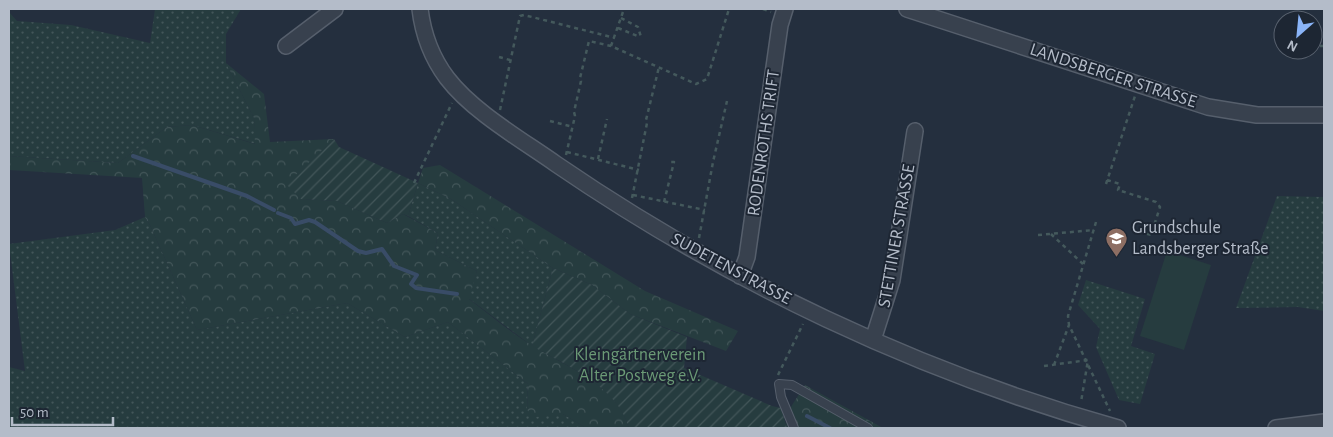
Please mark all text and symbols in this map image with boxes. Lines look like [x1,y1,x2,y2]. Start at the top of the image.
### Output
north arrow [1273,10,1323,60]
text: N [1285,37,1300,54]
street label: LANDSBERGER STRASSE [1027,41,1199,112]
street label: RODENROTHS TRIFT [745,68,783,217]
street label: STETTINER STRASSE [876,163,919,309]
place label: Grundschule Landsberger Straße [1132,219,1269,258]
school or university icon: Grundschule Landsberger Straße [1104,226,1128,257]
street label: SUDETENSTRASSE [668,230,794,308]
park label: Kleingärtnerverein Alter Postweg e.V. [574,346,706,385]
scale bar [12,394,114,426]
text: 50 m [20,405,49,420]

